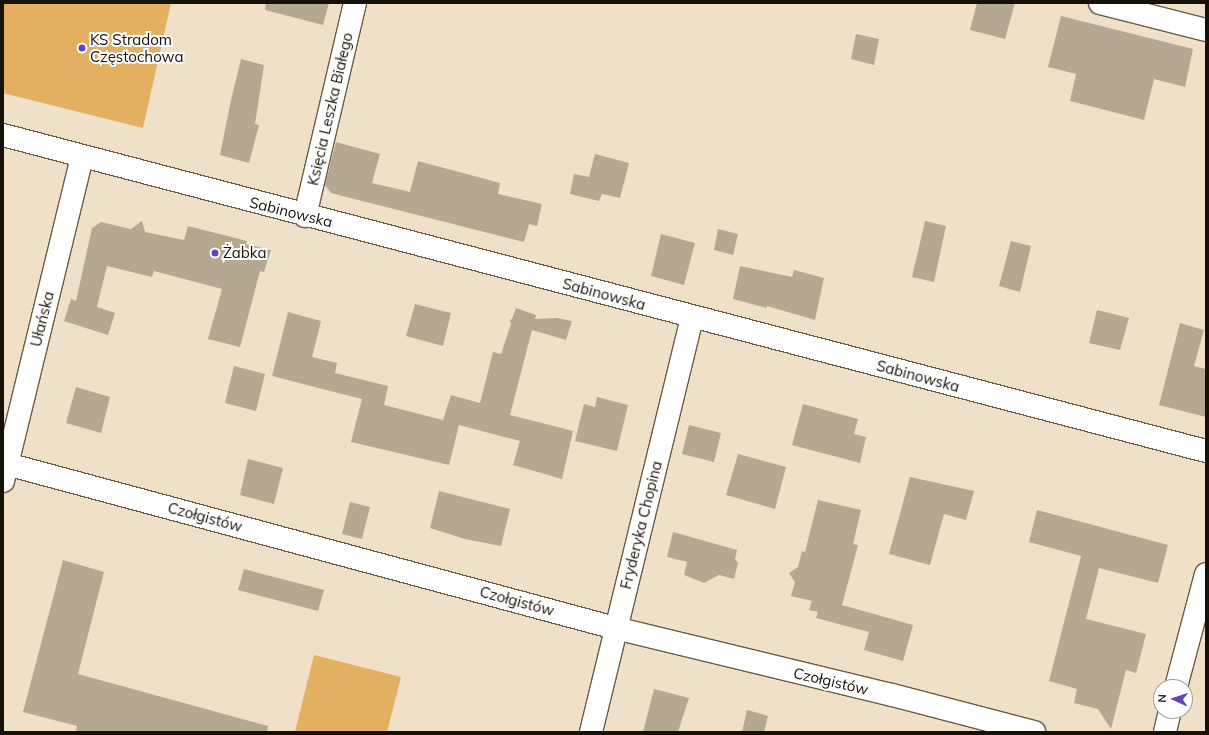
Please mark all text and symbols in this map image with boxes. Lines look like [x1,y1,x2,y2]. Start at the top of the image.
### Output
place label: KS Stradom Częstochowa [90,30,183,65]
street label: Księcia Leszka Białego [304,31,356,187]
marker: KS Stradom Częstochowa [77,43,87,53]
street label: Sabinowska [248,193,334,231]
place label: Żabka [223,244,266,262]
marker: Żabka [210,248,220,258]
street label: Sabinowska [561,274,647,314]
street label: Ułańska [26,289,58,349]
street label: Sabinowska [875,356,961,396]
street label: Fryderyka Chopina [616,459,666,591]
street label: Czołgistów [166,498,244,536]
street label: Czołgistów [478,582,556,620]
street label: Czołgistów [792,664,870,698]
north arrow [1153,679,1193,719]
text: N [1155,694,1169,703]

